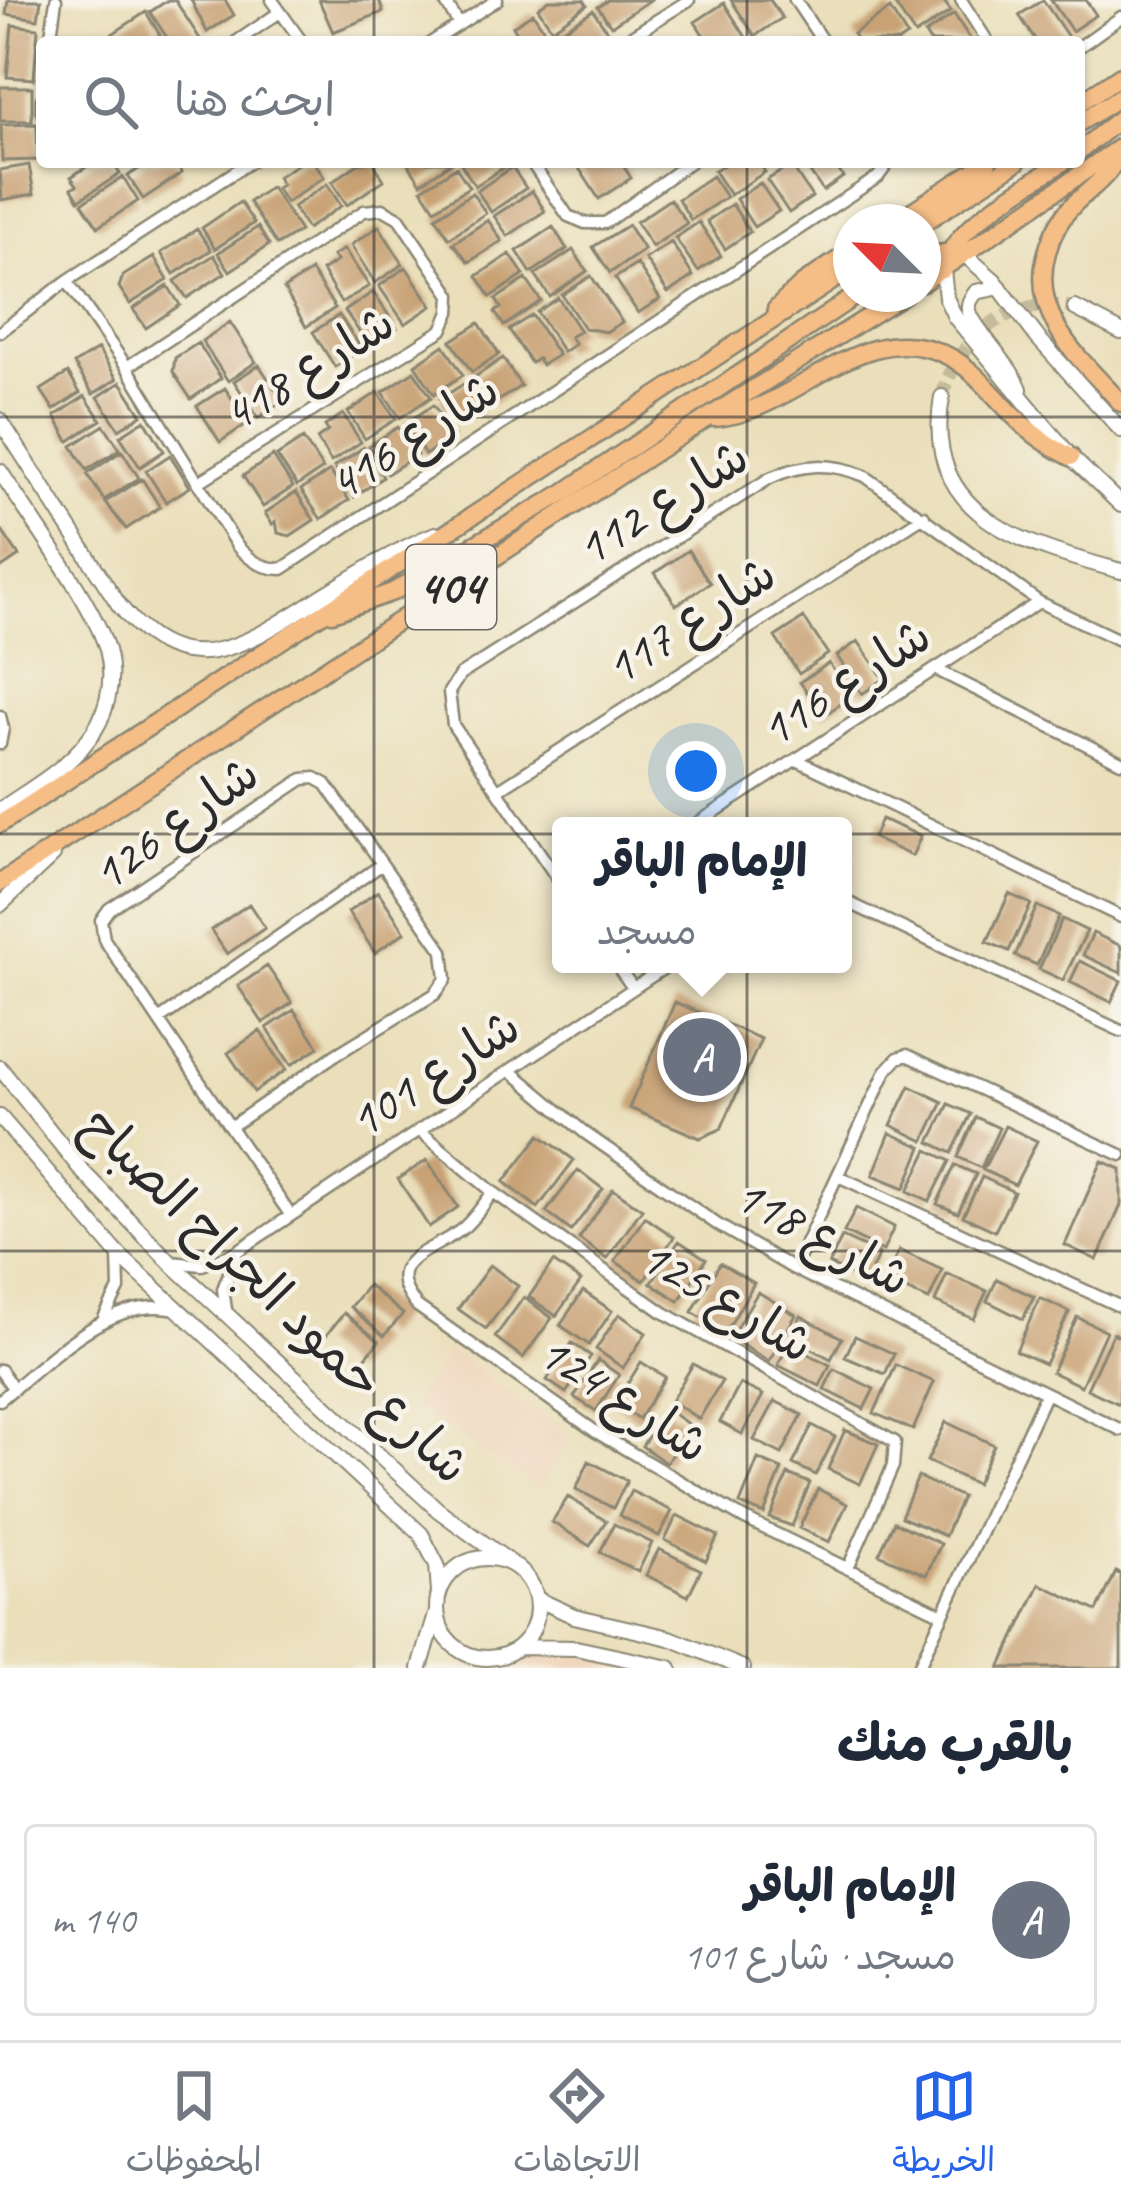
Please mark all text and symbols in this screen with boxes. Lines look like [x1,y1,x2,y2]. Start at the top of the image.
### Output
search box [36,36,1085,168]
icon: search [78,69,144,135]
text: ابحث هنا [174,72,335,129]
north arrow [833,204,941,312]
street label: شارع 418 [210,290,408,448]
street label: شارع 416 [315,357,512,518]
street label: شارع 112 [564,424,762,582]
street label: شارع 117 [592,541,789,702]
road number: 404 [406,545,496,629]
street label: شارع 116 [747,603,944,764]
street label: شارع 126 [79,741,273,908]
your location [666,741,726,801]
popup [552,817,852,973]
text: الإمام الباقر [597,833,807,890]
text: مسجد [597,907,697,956]
street label: شارع 101 [336,994,533,1155]
pin: A [663,1012,741,1102]
street label: شارع حمود الجراح الصباح [66,1093,484,1499]
street label: شارع 118 [722,1162,922,1313]
street label: شارع 125 [627,1223,826,1379]
street label: شارع 124 [525,1319,722,1480]
text: بالقرب منك [837,1711,1073,1775]
text: الإمام الباقر [745,1858,956,1915]
text: 140 m [51,1896,135,1945]
text: A [1021,1896,1041,1945]
text: مسجد · شارع 101 [683,1932,956,1981]
tab: المحفوظات [126,2063,262,2189]
tab: الاتجاهات [513,2063,641,2189]
tab: الخريطة [892,2063,995,2189]

